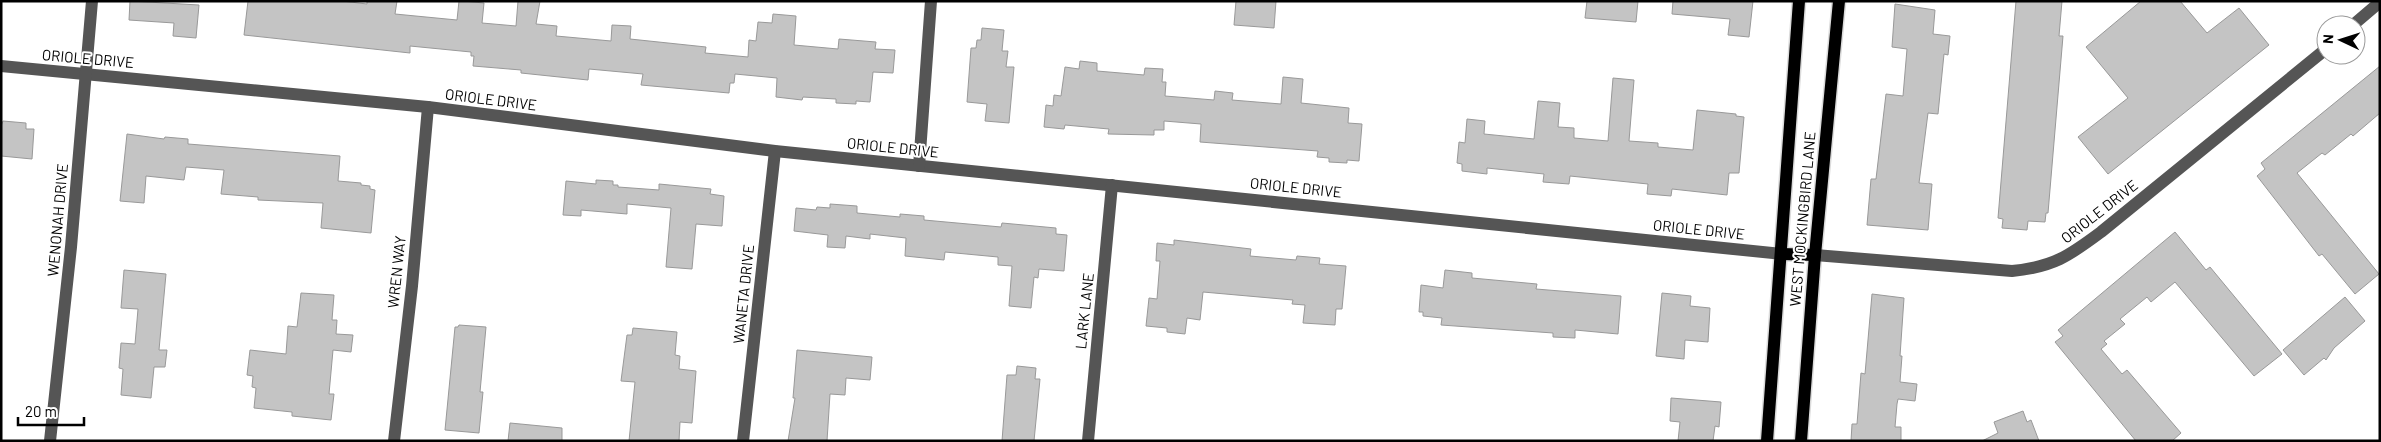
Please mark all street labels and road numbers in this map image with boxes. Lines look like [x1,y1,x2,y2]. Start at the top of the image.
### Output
street label: ORIOLE DRIVE [41,45,135,71]
street label: ORIOLE DRIVE [444,84,538,114]
street label: WEST MOCKINGBIRD LANE [1785,131,1819,307]
street label: ORIOLE DRIVE [846,133,940,161]
street label: WENONAH DRIVE [43,163,71,277]
street label: ORIOLE DRIVE [1249,173,1343,201]
street label: ORIOLE DRIVE [2057,175,2141,247]
street label: ORIOLE DRIVE [1652,215,1746,243]
street label: WREN WAY [383,235,409,309]
street label: WANETA DRIVE [729,243,757,345]
street label: LARK LANE [1071,272,1097,350]

